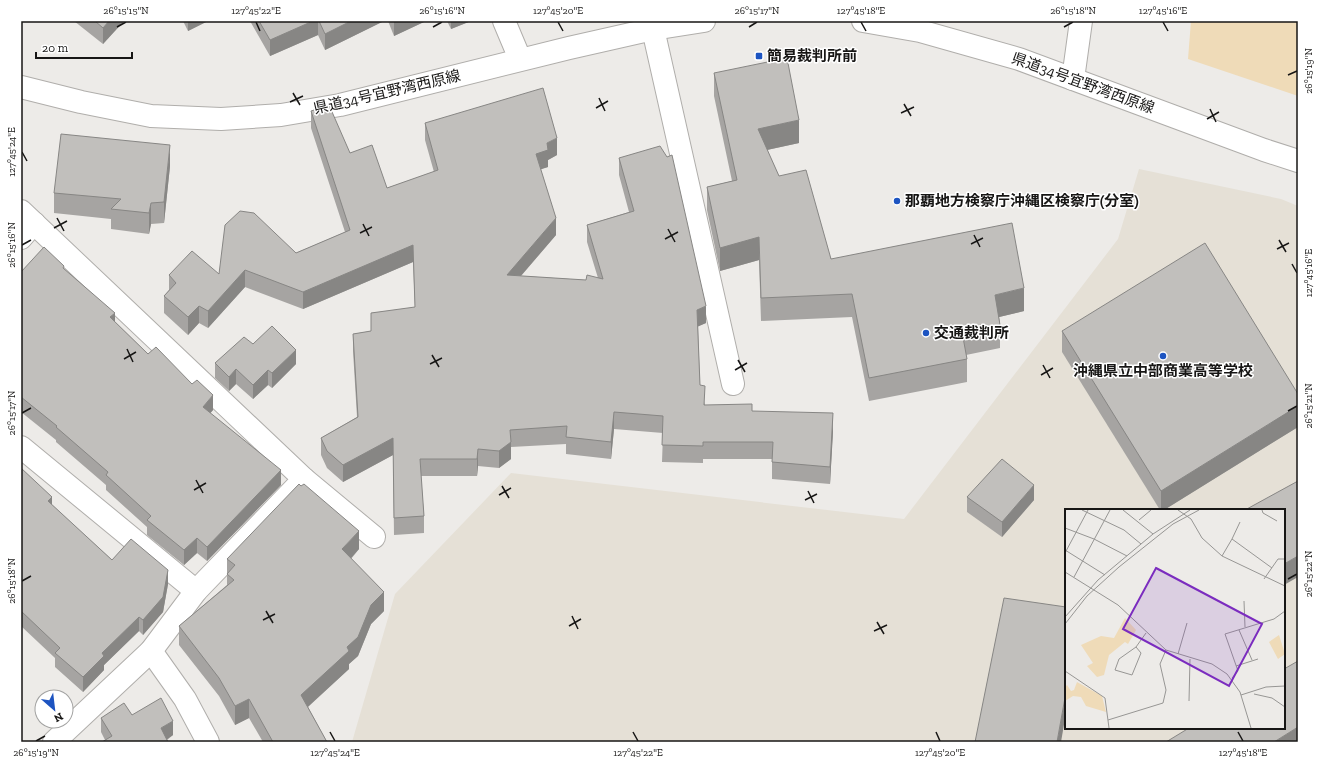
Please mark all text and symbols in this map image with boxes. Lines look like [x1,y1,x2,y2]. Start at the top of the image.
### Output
text: 26°15'15"N [103,5,149,17]
text: 127°45'22"E [231,5,281,17]
text: 26°15'16"N [419,5,465,17]
text: 127°45'20"E [533,5,583,17]
text: 26°15'17"N [735,5,780,17]
text: 127°45'18"E [837,5,885,17]
text: 26°15'18"N [1050,5,1096,17]
text: 127°45'16"E [1139,5,1187,17]
scale bar [36,34,132,60]
text: 20 m [42,41,69,55]
place label: 簡易裁判所前 [767,47,857,65]
text: 26°15'19"N [1303,48,1315,94]
street label: 県道34号宜野湾西原線 [1009,49,1157,117]
marker: 簡易裁判所前 [754,51,764,61]
street label: 県道34号宜野湾西原線 [312,66,462,118]
text: 127°45'24"E [6,127,18,177]
place label: 那覇地方検察庁沖縄区検察庁(分室) [905,192,1139,210]
marker: 那覇地方検察庁沖縄区検察庁(分室) [892,196,902,206]
text: 26°15'16"N [6,222,18,268]
text: 127°45'16"E [1303,249,1315,297]
place label: 交通裁判所 [934,324,1009,342]
marker: 交通裁判所 [921,328,931,338]
marker: 沖縄県立中部商業高等学校 [1158,351,1168,361]
place label: 沖縄県立中部商業高等学校 [1073,362,1253,380]
text: 26°15'21"N [1303,383,1315,429]
text: 26°15'17"N [6,390,18,435]
inset map [1065,509,1285,729]
text: 26°15'22"N [1303,550,1315,597]
text: 26°15'18"N [6,558,18,604]
north arrow [34,689,74,729]
text: N [51,710,65,725]
text: 26°15'19"N [13,747,59,759]
text: 127°45'24"E [310,747,360,759]
text: 127°45'22"E [613,747,663,759]
text: 127°45'20"E [915,747,965,759]
text: 127°45'18"E [1219,747,1267,759]

